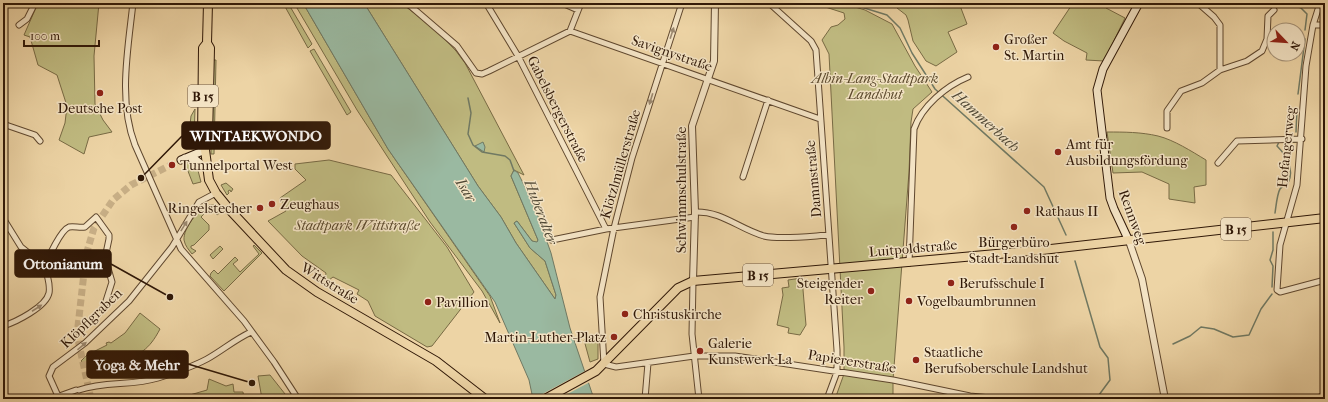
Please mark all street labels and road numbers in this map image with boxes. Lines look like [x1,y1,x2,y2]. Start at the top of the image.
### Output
street label: Savignystraße [629,32,715,75]
street label: Gabelsbergerstraße [523,53,592,165]
road number: B 15 [188,85,218,107]
street label: Hofangerweg [1274,105,1299,189]
street label: Klötzlmüllerstraße [597,107,644,221]
street label: Schwimmschulstraße [673,127,690,253]
street label: Dammstraße [802,139,825,218]
street label: Rennweg [1115,187,1151,248]
road number: B 15 [1221,218,1251,240]
street label: Luitpoldstraße [868,236,958,261]
street label: Wittstraße [297,258,362,308]
road number: B 15 [743,264,773,286]
street label: Klöpflgraben [57,285,126,352]
street label: Papiererstraße [807,346,897,377]

